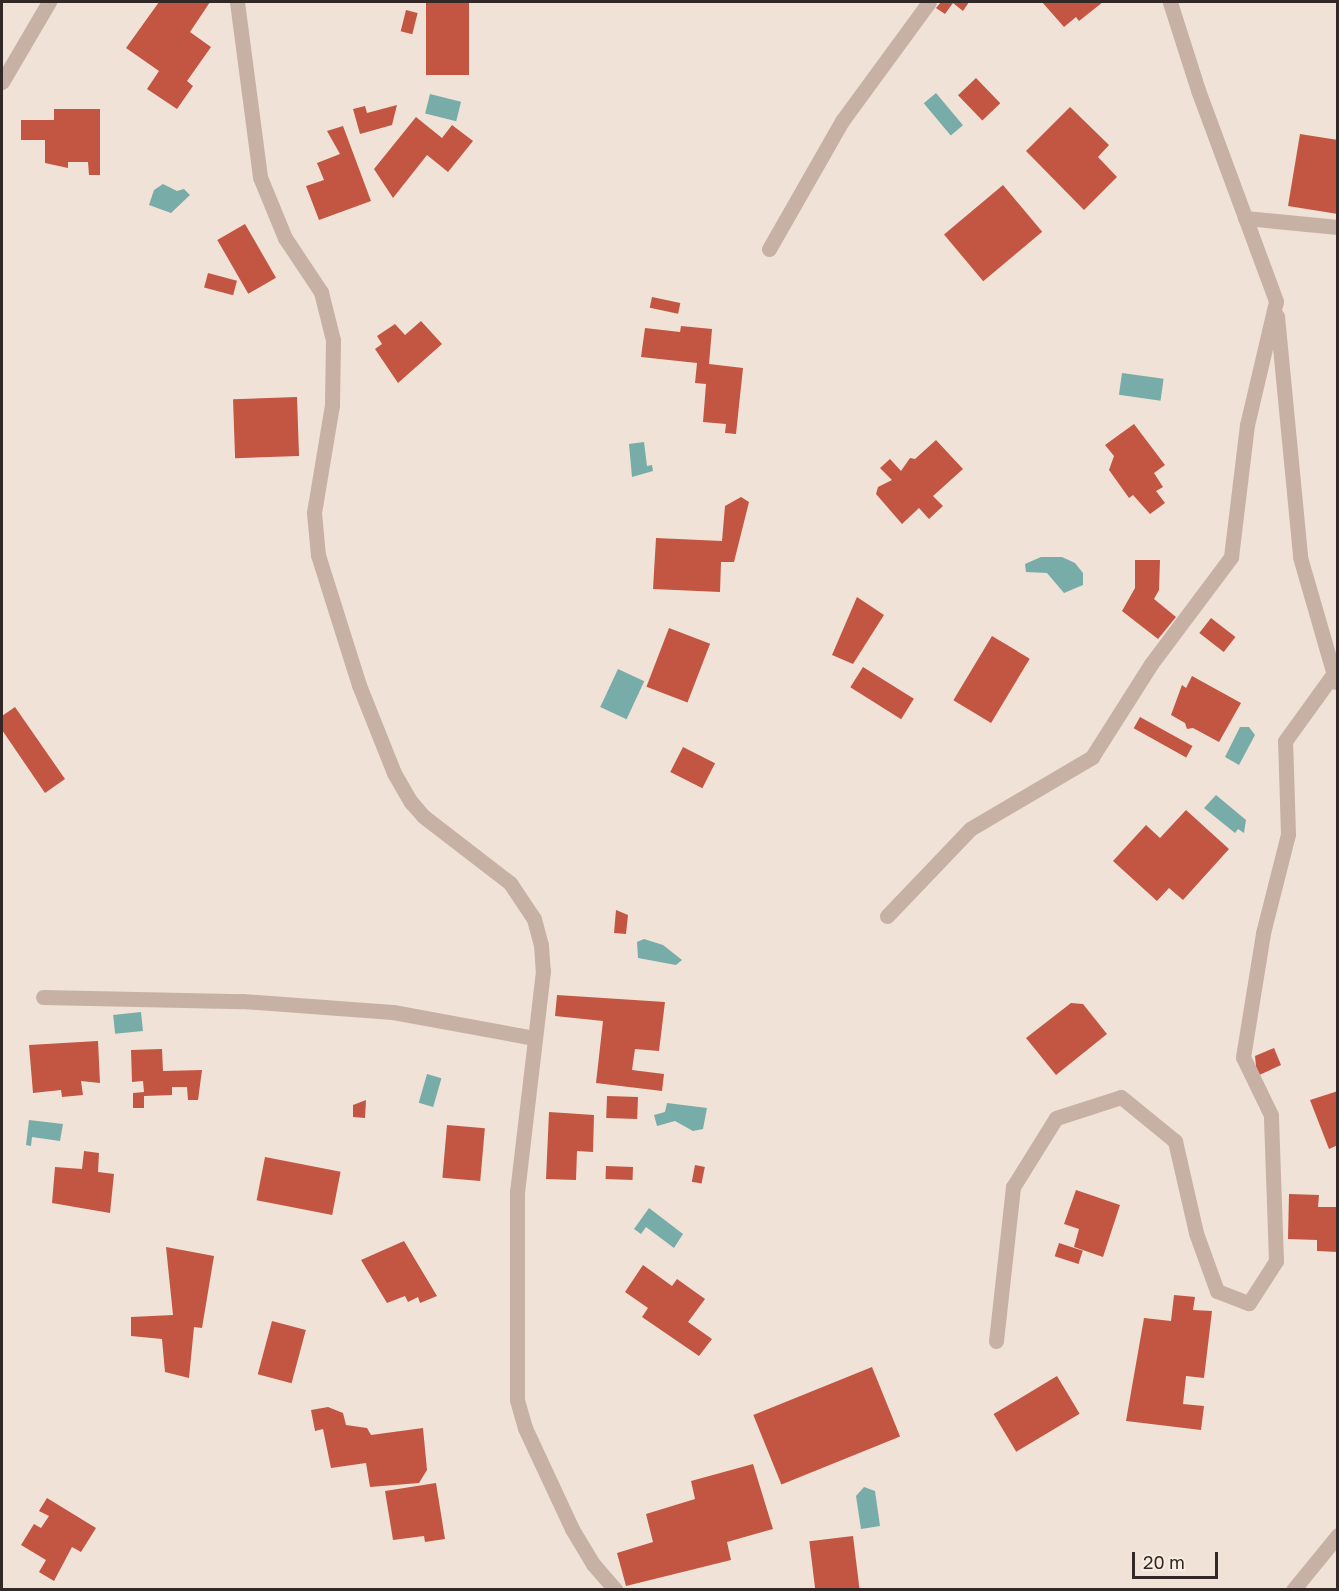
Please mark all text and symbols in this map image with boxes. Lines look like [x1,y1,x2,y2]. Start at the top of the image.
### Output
scale bar [1135,1540,1220,1578]
text: 20 m [1143,1551,1185,1573]

